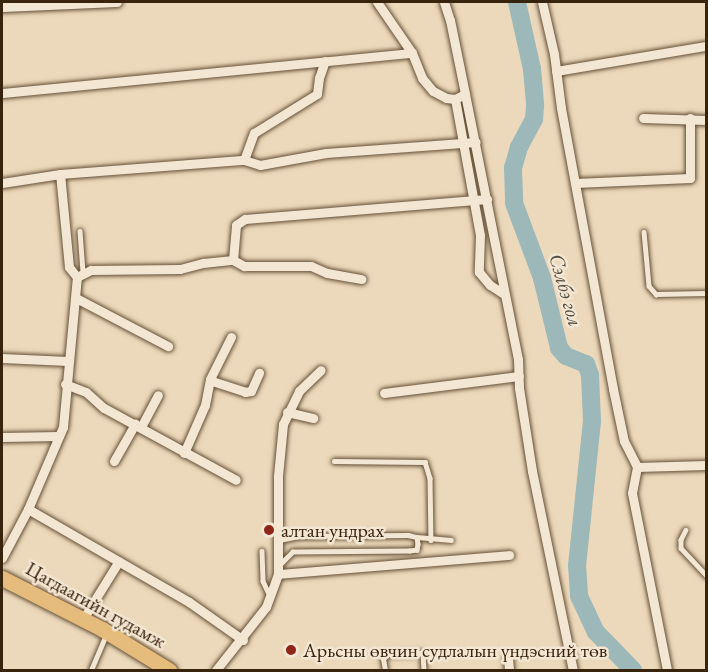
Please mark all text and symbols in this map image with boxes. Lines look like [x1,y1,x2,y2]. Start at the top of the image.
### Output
water label: Сэлбэ гол [544,251,588,329]
place label: алтан ундрах [281,518,384,542]
marker: алтан ундрах [262,523,276,537]
street label: Цагдаагийн гудамж [22,556,170,654]
place label: Арьсны өвчин судлалын үндэсний төв [303,638,607,662]
marker: Арьсны өвчин судлалын үндэсний төв [284,643,298,657]

